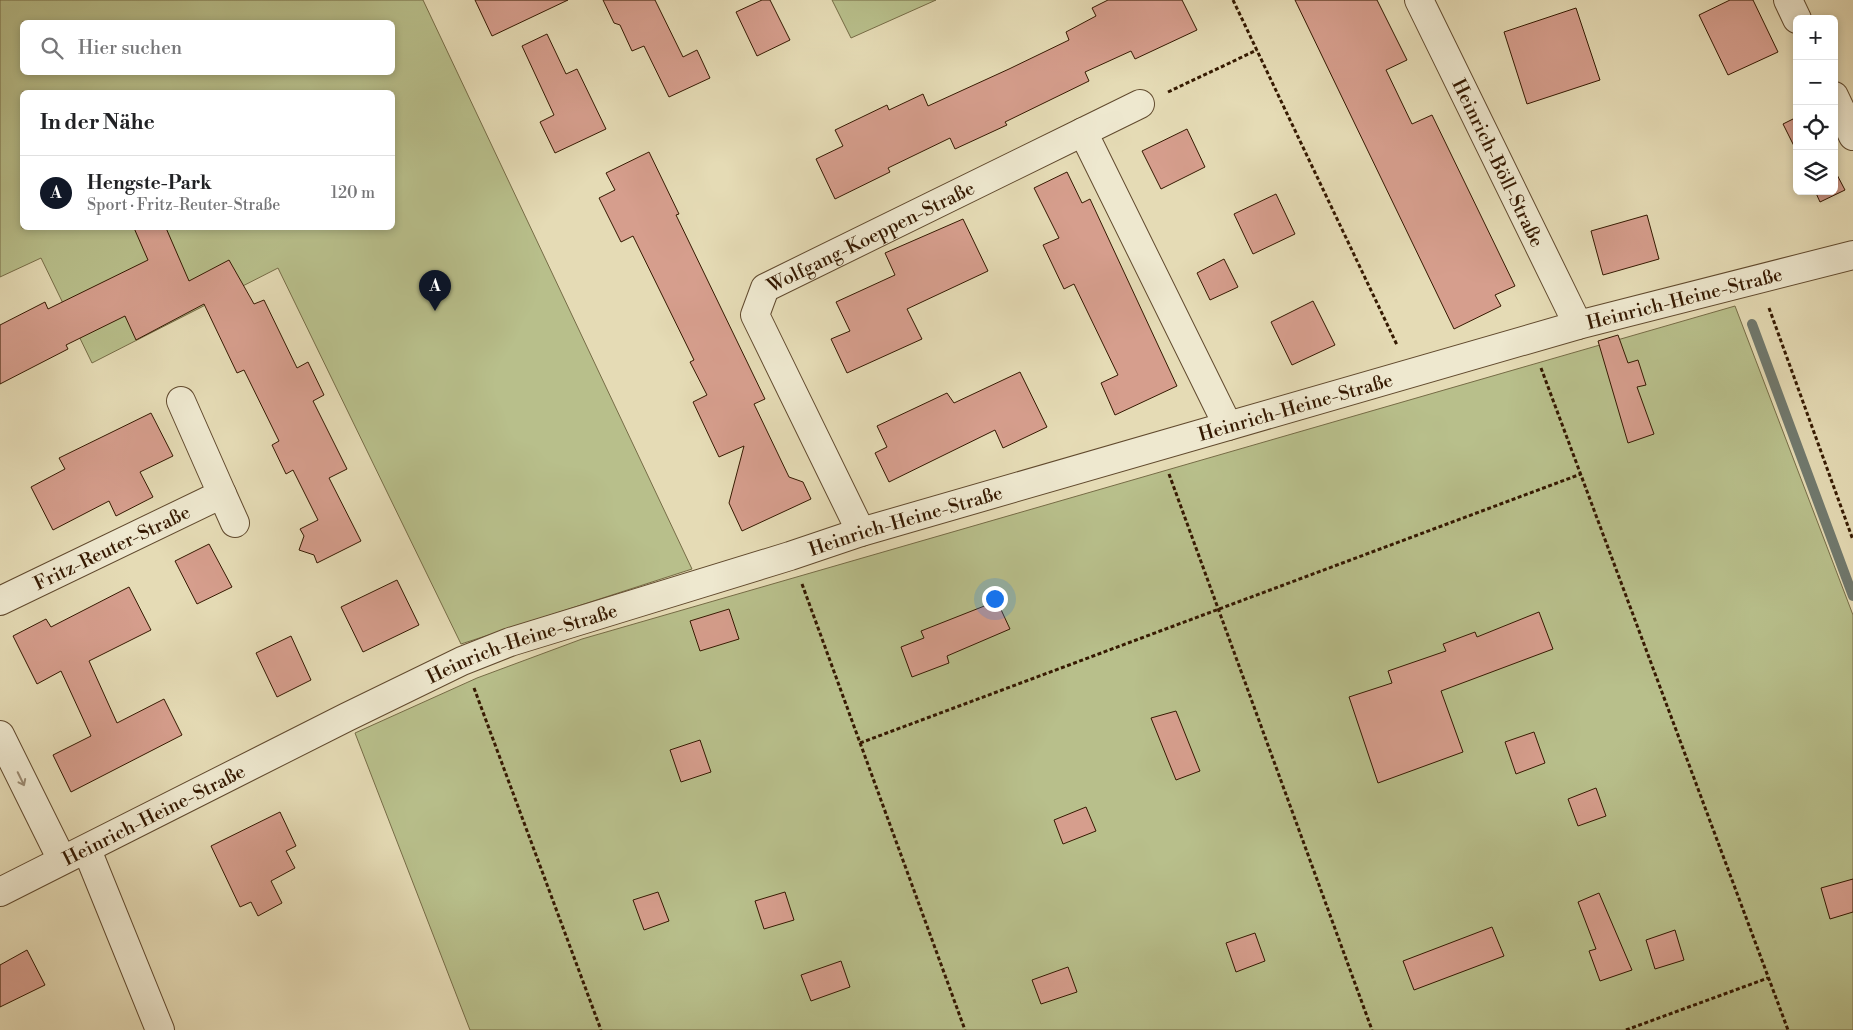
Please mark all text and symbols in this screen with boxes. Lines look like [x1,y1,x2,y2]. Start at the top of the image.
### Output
map controls [1793,15,1838,195]
button: + [1793,15,1838,60]
search box [20,20,395,75]
icon: search [38,34,66,62]
text: Hier suchen [78,36,182,60]
button: − [1793,60,1838,105]
street label: Heinrich-Böll-Straße [1446,75,1549,251]
button: locate [1793,105,1838,150]
text: In der Nähe [40,110,155,136]
button: layers [1793,150,1838,195]
text: Hengste-Park [87,171,212,195]
street label: Wolfgang-Koeppen-Straße [763,176,979,298]
text: A [50,183,62,203]
text: 120 m [331,183,375,203]
text: Sport · Fritz-Reuter-Straße [87,195,280,215]
street label: Heinrich-Heine-Straße [1584,262,1785,335]
pin: A [419,270,451,311]
street label: Heinrich-Heine-Straße [1195,368,1396,447]
street label: Heinrich-Heine-Straße [806,481,1005,562]
street label: Fritz-Reuter-Straße [30,500,194,596]
your location [982,586,1008,612]
street label: Heinrich-Heine-Straße [423,599,620,689]
street label: Heinrich-Heine-Straße [59,759,249,871]
one-way arrow [17,771,27,786]

